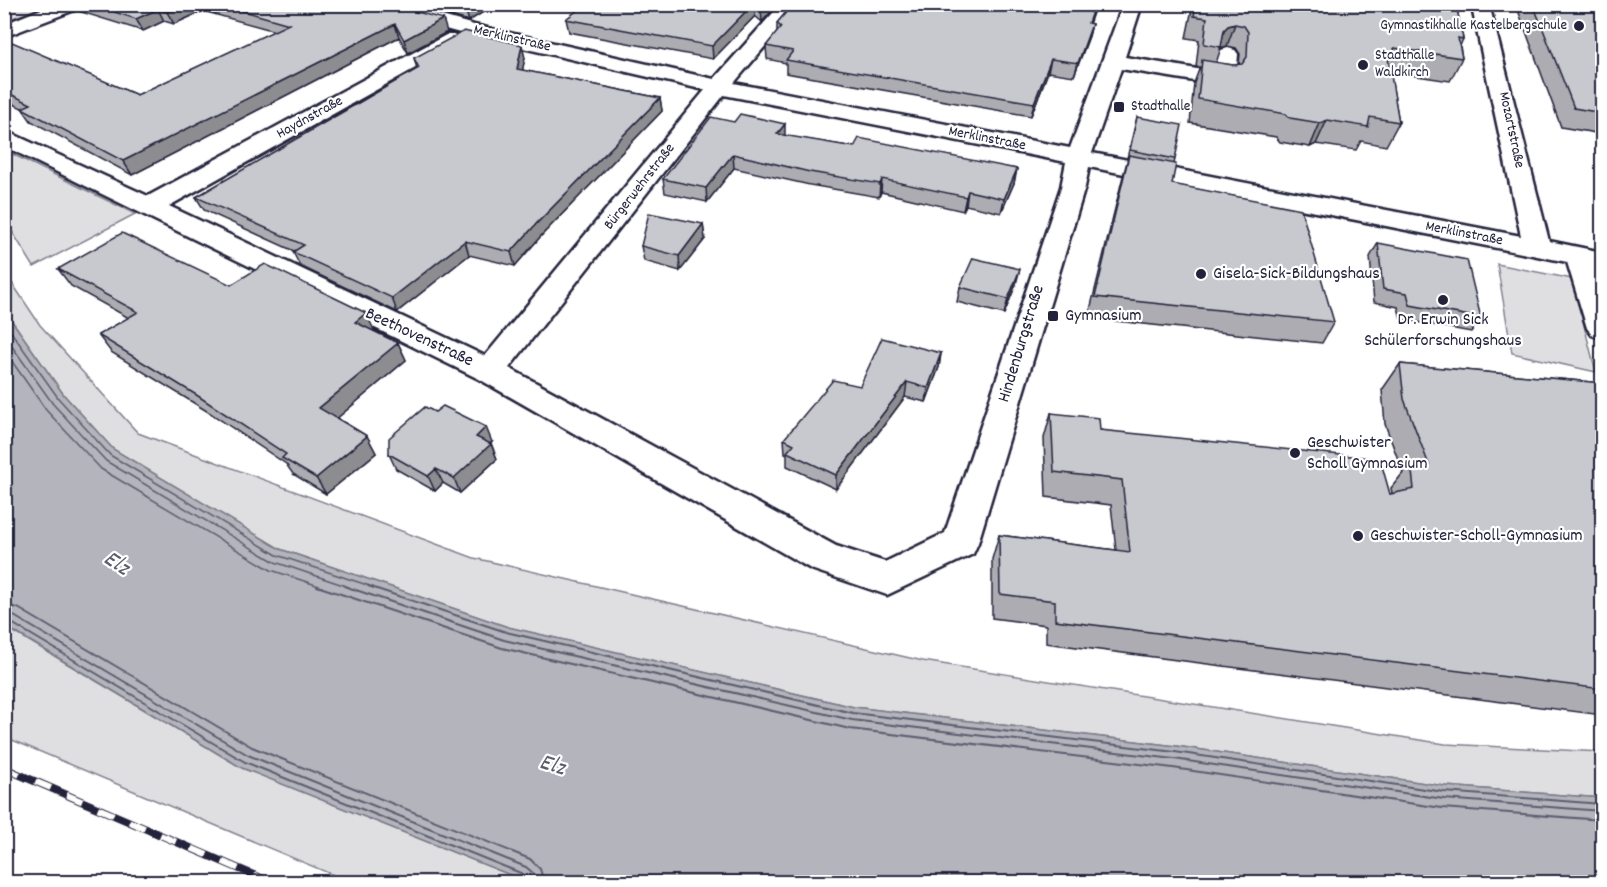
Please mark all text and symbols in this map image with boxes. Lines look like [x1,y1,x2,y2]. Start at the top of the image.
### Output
place label: Gymnastikhalle Kastelbergschule [1380,15,1567,37]
street label: Merklinstraße [471,19,553,59]
marker: Gymnastikhalle Kastelbergschule [1572,19,1586,33]
place label: Stadthalle Waldkirch [1375,45,1435,84]
marker: Stadthalle Waldkirch [1356,58,1370,72]
street label: Mozartstraße [1492,90,1530,171]
street label: Haydnstraße [273,91,348,145]
place label: Stadthalle [1131,96,1191,118]
marker: Stadthalle [1112,100,1126,114]
street label: Merklinstraße [946,121,1028,157]
street label: Bürgerwehrstraße [599,139,681,235]
street label: Merklinstraße [1423,216,1505,252]
place label: Gisela-Sick-Bildungshaus [1213,262,1380,287]
marker: Gisela-Sick-Bildungshaus [1194,267,1208,281]
street label: Hindenburgstraße [992,282,1052,406]
marker: Dr. Erwin Sick Schülerforschungshaus [1436,293,1450,307]
street label: Beethovenstraße [361,302,477,374]
place label: Gymnasium [1065,304,1142,329]
place label: Dr. Erwin Sick Schülerforschungshaus [1364,308,1522,354]
marker: Gymnasium [1046,309,1060,323]
place label: Geschwister Scholl Gymnasium [1307,431,1428,477]
marker: Geschwister Scholl Gymnasium [1288,446,1302,460]
place label: Geschwister-Scholl-Gymnasium [1370,524,1583,549]
marker: Geschwister-Scholl-Gymnasium [1351,529,1365,543]
water label: Elz [96,543,137,586]
water label: Elz [535,746,570,786]

